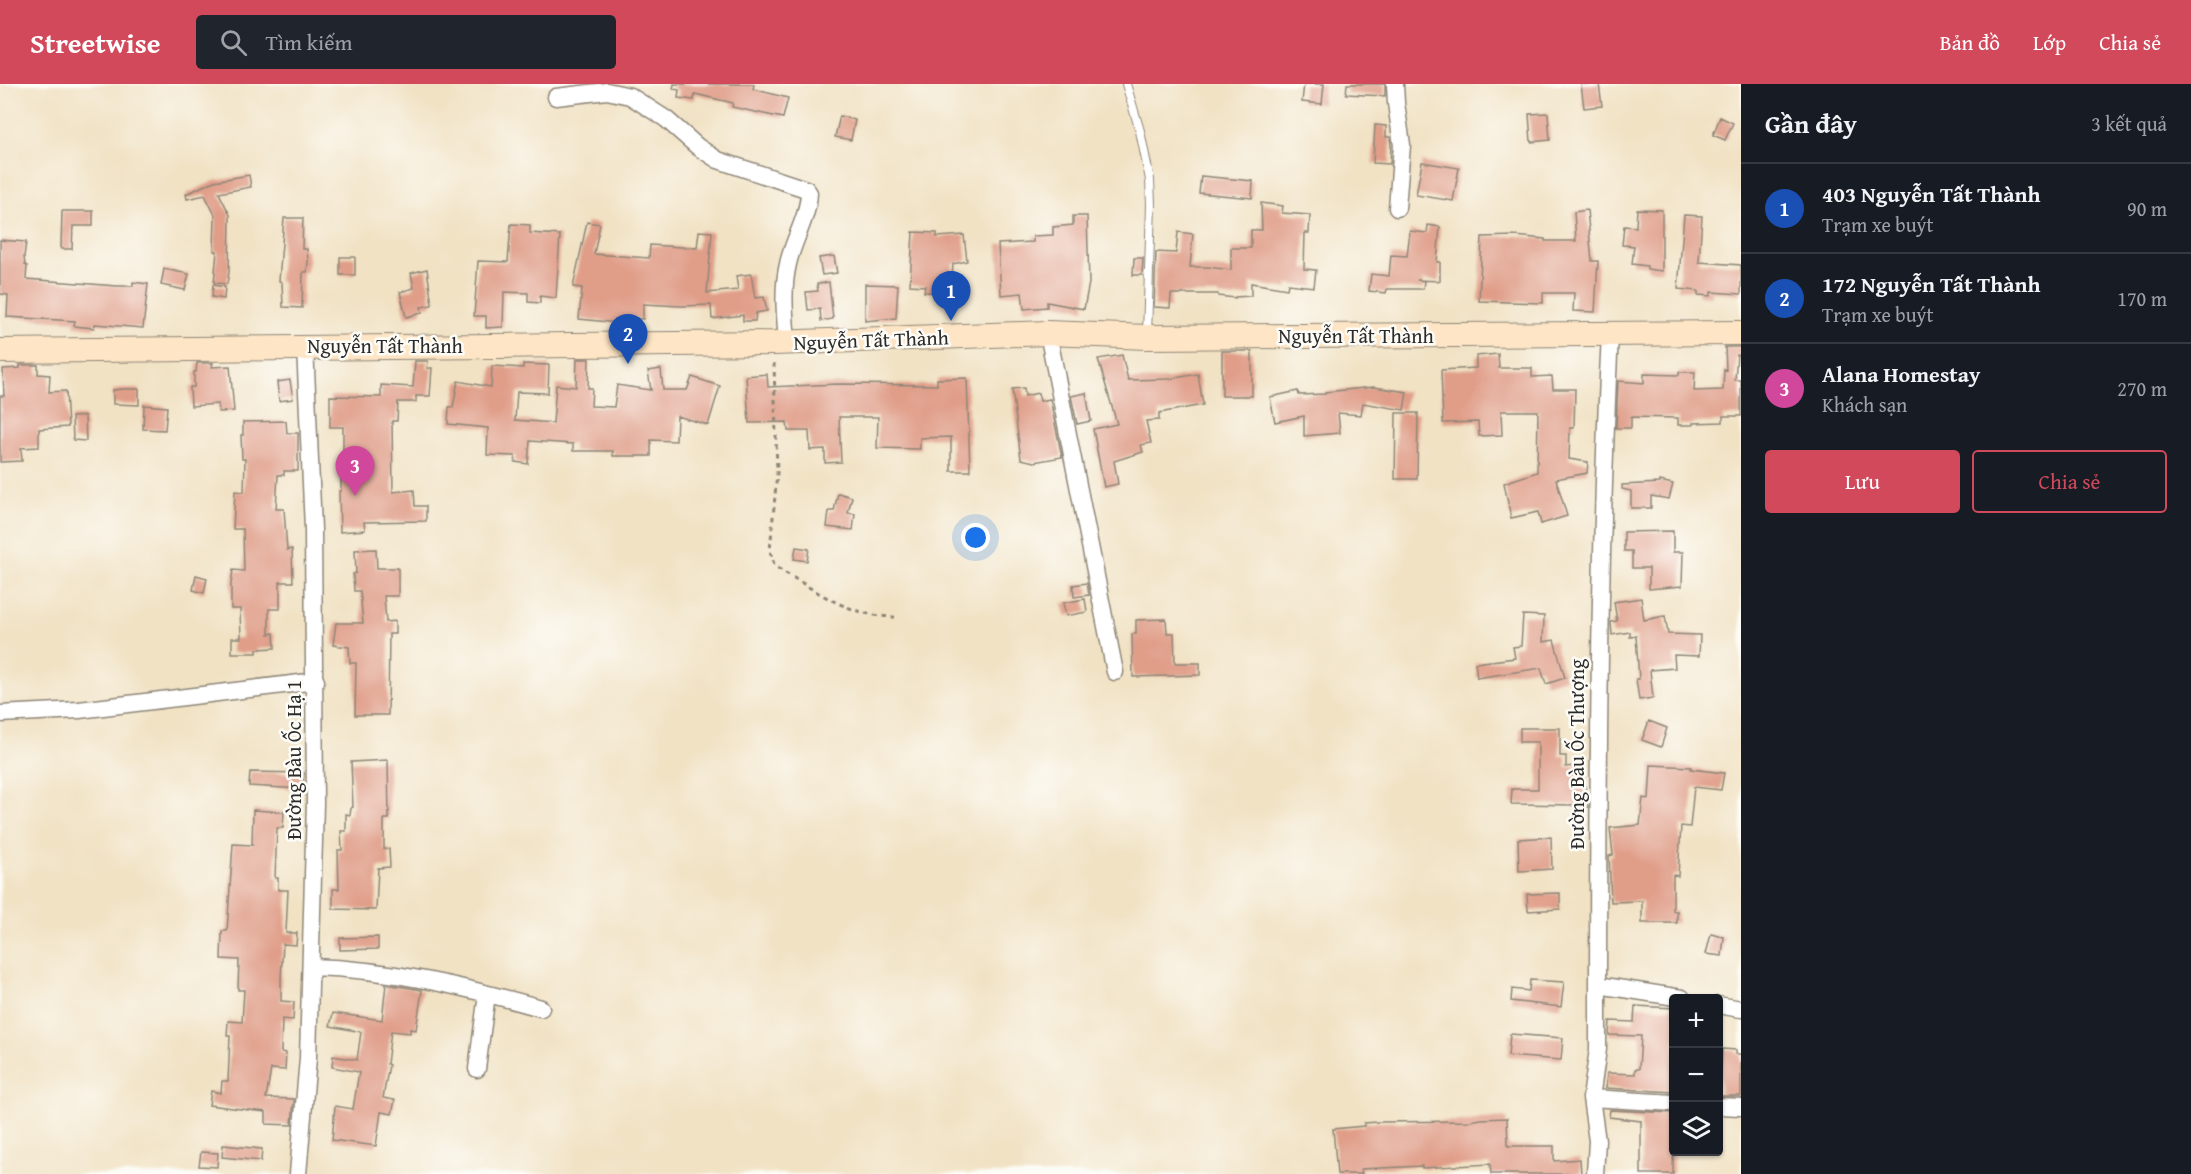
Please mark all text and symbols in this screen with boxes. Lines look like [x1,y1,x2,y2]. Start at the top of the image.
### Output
search box [196,15,616,69]
text: Streetwise [30,22,160,63]
icon: search [217,26,250,59]
text: Tìm kiếm [265,26,352,58]
text: Bản đồ [1940,27,2000,58]
text: Lớp [2033,27,2066,58]
text: Chia sẻ [2099,27,2161,58]
text: Gần đây [1765,104,1857,143]
text: 3 kết quả [2091,109,2167,138]
text: 403 Nguyễn Tất Thành [1822,178,2041,210]
text: 1 [1779,194,1790,223]
text: 90 m [2127,194,2167,223]
text: Trạm xe buýt [1822,210,1934,239]
text: 172 Nguyễn Tất Thành [1822,268,2041,300]
pin: 1 [932,272,970,321]
text: 2 [1779,284,1790,313]
text: 170 m [2117,284,2167,313]
text: Trạm xe buýt [1822,300,1934,329]
pin: 2 [608,314,648,364]
street label: Nguyễn Tất Thành [1278,321,1434,350]
street label: Nguyễn Tất Thành [793,322,949,357]
street label: Nguyễn Tất Thành [307,331,463,360]
text: Alana Homestay [1822,358,1980,390]
text: 3 [1779,374,1790,403]
text: 270 m [2117,374,2167,403]
text: Khách sạn [1822,390,1907,419]
pin: 3 [336,446,374,496]
button: Lưu [1765,450,1960,513]
button: Chia sẻ [1972,450,2167,513]
your location [961,523,990,552]
street label: Đường Bàu Ốc Thượng [1562,659,1591,849]
street label: Đường Bàu Ốc Hạ 1 [279,680,308,840]
map controls [1669,994,1723,1156]
button: + [1669,994,1723,1048]
button: − [1669,1048,1723,1102]
button: layers [1669,1102,1723,1156]

